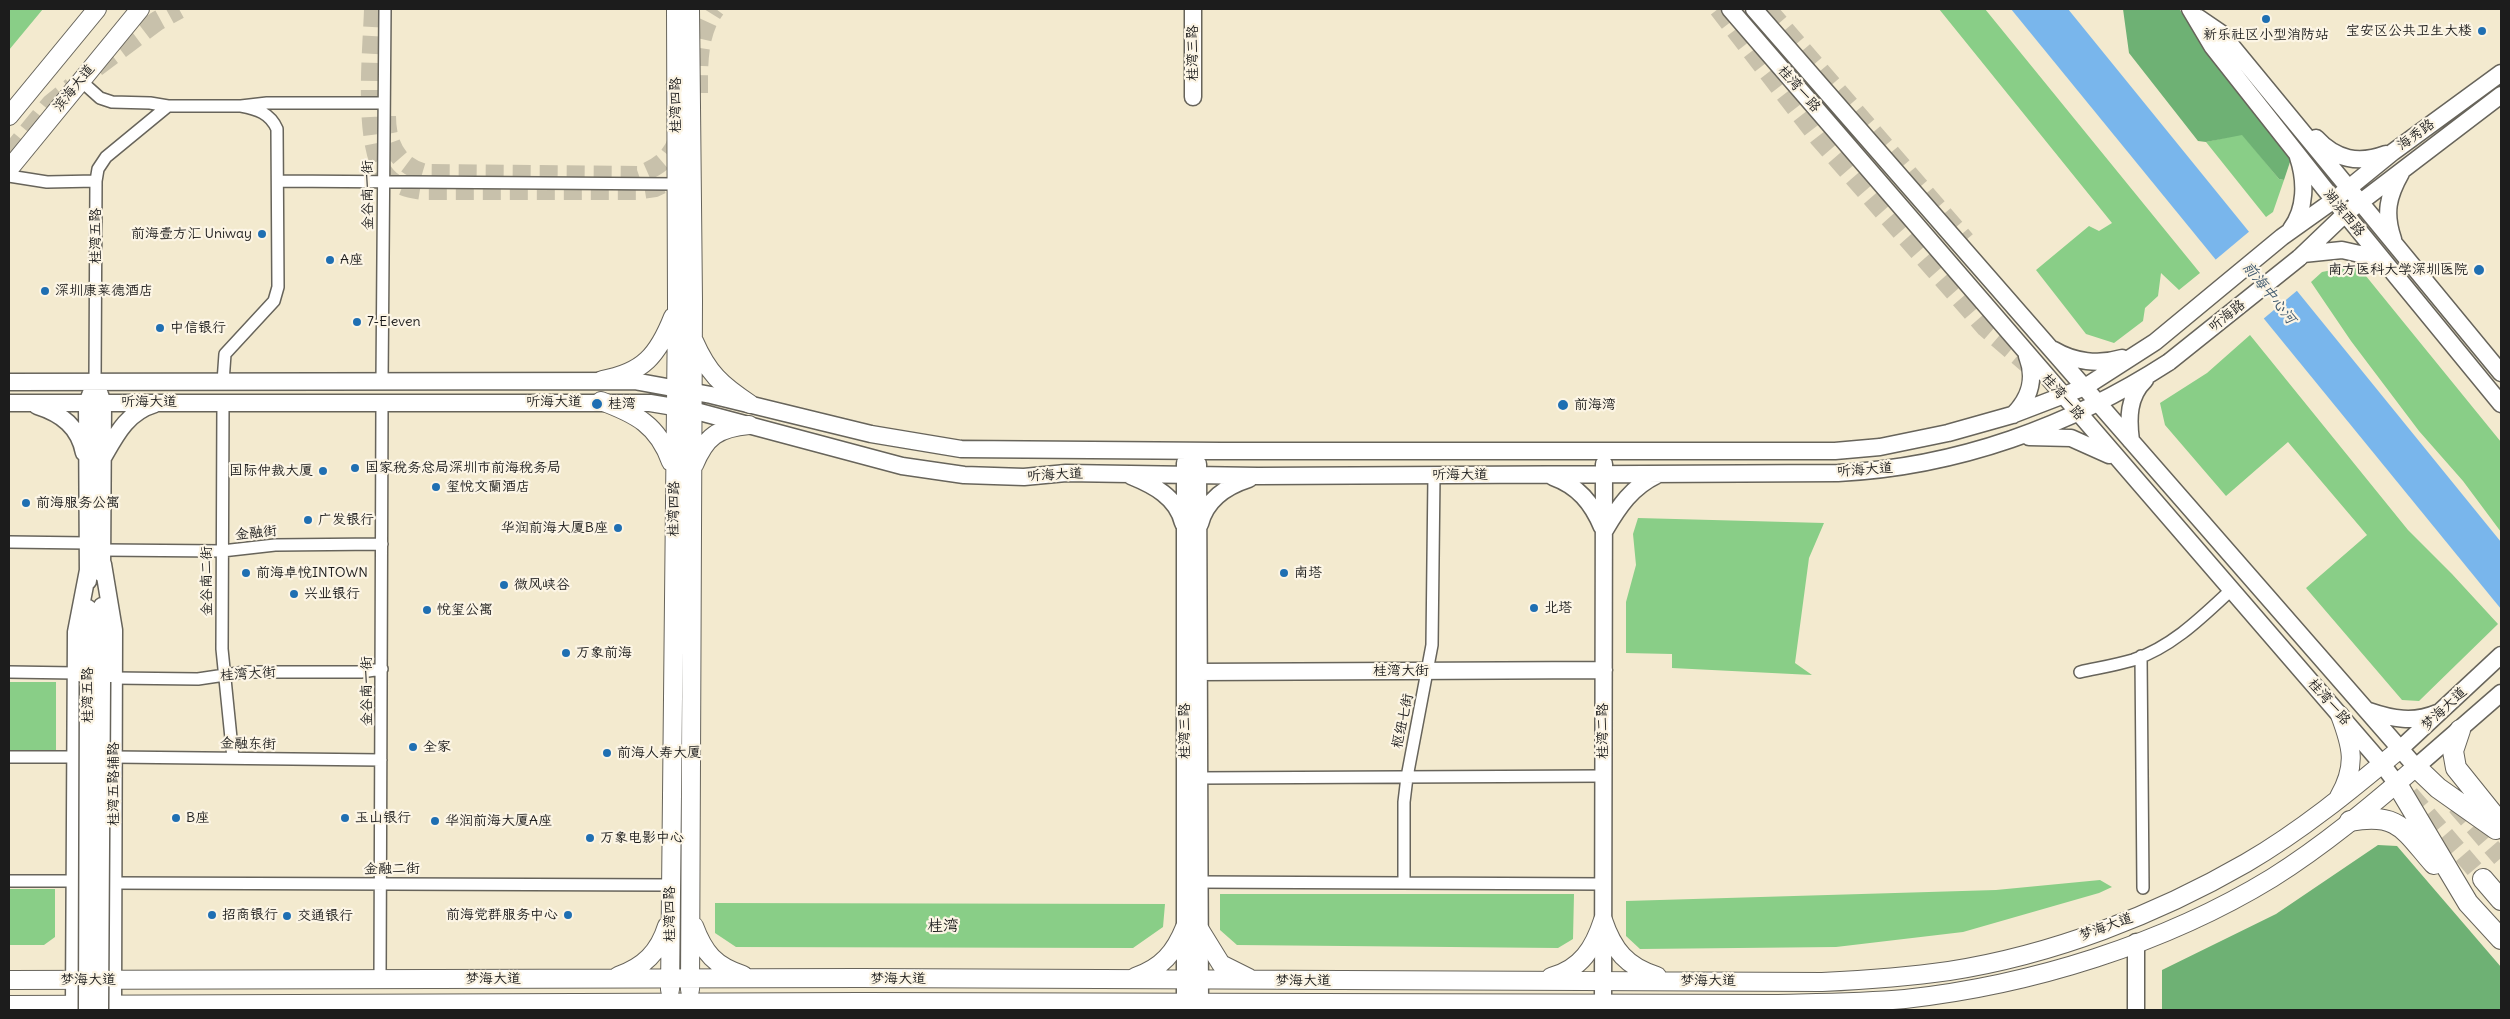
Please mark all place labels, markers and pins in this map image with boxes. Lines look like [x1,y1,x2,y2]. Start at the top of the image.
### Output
marker: 新乐社区小型消防站 [2260,13,2272,25]
place label: 宝安区公共卫生大楼 [2346,23,2472,39]
marker: 宝安区公共卫生大楼 [2476,25,2488,37]
place label: 新乐社区小型消防站 [2203,27,2329,43]
place label: 前海壹方汇 Uniway [131,226,252,242]
marker: 前海壹方汇 Uniway [256,228,268,240]
place label: A座 [340,252,363,268]
marker: A座 [324,254,336,266]
place label: 南方医科大学深圳医院 [2328,262,2468,278]
marker: 南方医科大学深圳医院 [2472,263,2486,277]
place label: 深圳康莱德酒店 [55,283,153,299]
marker: 深圳康莱德酒店 [39,285,51,297]
place label: 7-Eleven [367,314,421,330]
marker: 7-Eleven [351,316,363,328]
place label: 中信银行 [170,320,226,336]
marker: 中信银行 [154,322,166,334]
place label: 桂湾 [608,396,636,412]
marker: 桂湾 [590,397,604,411]
place label: 前海湾 [1574,397,1616,413]
marker: 前海湾 [1556,398,1570,412]
place label: 国家税务总局深圳市前海税务局 [365,460,561,476]
marker: 国家税务总局深圳市前海税务局 [349,462,361,474]
place label: 国际仲裁大厦 [229,463,313,479]
marker: 国际仲裁大厦 [317,465,329,477]
place label: 玺悦文蘭酒店 [446,479,530,495]
marker: 玺悦文蘭酒店 [430,481,442,493]
place label: 前海服务公寓 [36,495,120,511]
marker: 前海服务公寓 [20,497,32,509]
place label: 广发银行 [318,512,374,528]
marker: 广发银行 [302,514,314,526]
place label: 华润前海大厦B座 [501,520,608,536]
marker: 华润前海大厦B座 [612,522,624,534]
place label: 前海卓悦INTOWN [256,565,368,581]
place label: 南塔 [1294,565,1322,581]
marker: 前海卓悦INTOWN [240,567,252,579]
marker: 南塔 [1278,567,1290,579]
place label: 微风峡谷 [514,577,570,593]
marker: 微风峡谷 [498,579,510,591]
place label: 兴业银行 [304,586,360,602]
marker: 兴业银行 [288,588,300,600]
place label: 北塔 [1544,600,1572,616]
place label: 悦玺公寓 [437,602,493,618]
marker: 北塔 [1528,602,1540,614]
marker: 悦玺公寓 [421,604,433,616]
place label: 万象前海 [576,645,632,661]
marker: 万象前海 [560,647,572,659]
place label: 全家 [423,739,451,755]
marker: 全家 [407,741,419,753]
place label: 前海人寿大厦 [617,745,701,761]
marker: 前海人寿大厦 [601,747,613,759]
place label: B座 [186,810,209,826]
place label: 玉山银行 [355,810,411,826]
marker: B座 [170,812,182,824]
marker: 玉山银行 [339,812,351,824]
place label: 华润前海大厦A座 [445,813,552,829]
marker: 华润前海大厦A座 [429,815,441,827]
place label: 万象电影中心 [600,830,684,846]
marker: 万象电影中心 [584,832,596,844]
place label: 招商银行 [222,907,278,923]
place label: 前海党群服务中心 [446,907,558,923]
place label: 交通银行 [297,908,353,924]
marker: 招商银行 [206,909,218,921]
marker: 前海党群服务中心 [562,909,574,921]
marker: 交通银行 [281,910,293,922]

